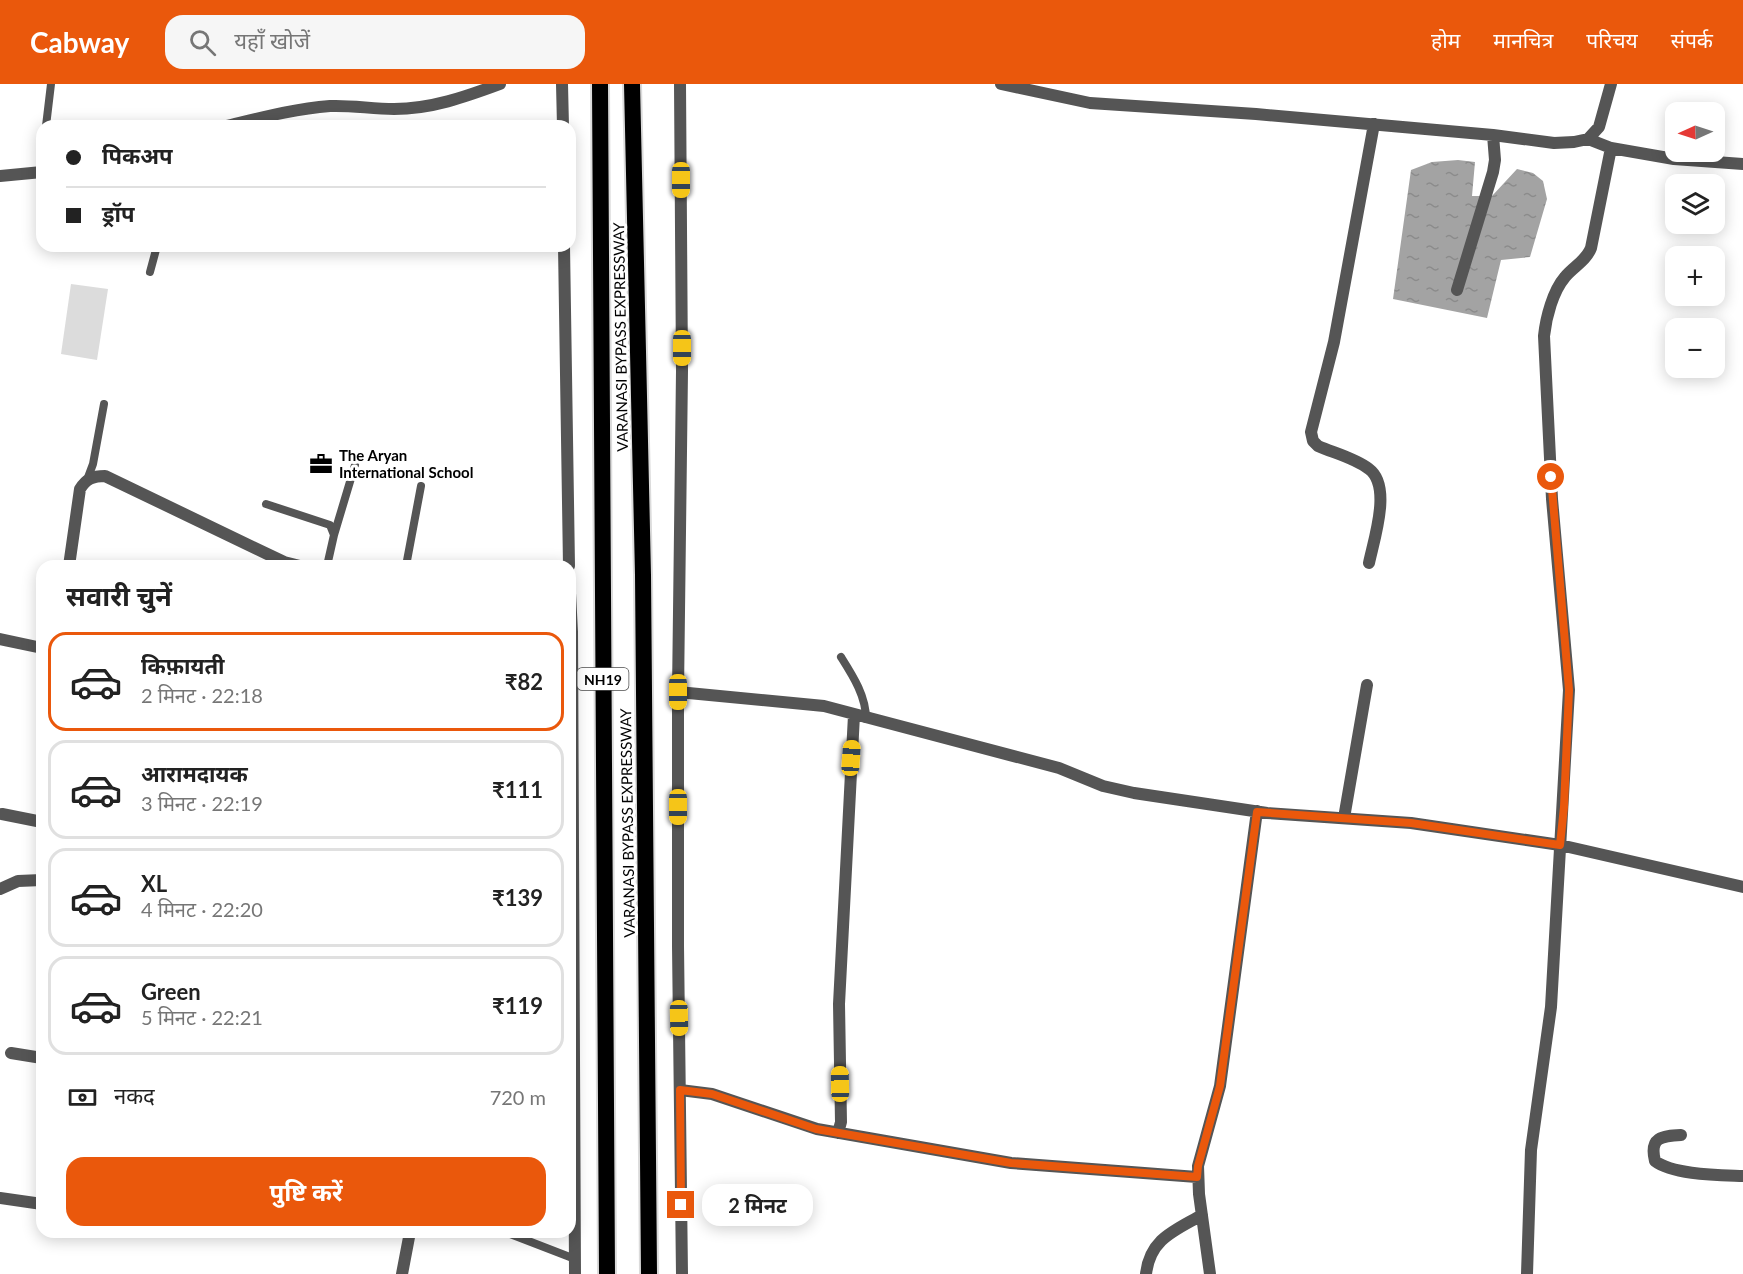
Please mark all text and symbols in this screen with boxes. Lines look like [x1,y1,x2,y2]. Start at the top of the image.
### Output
search box [165,15,585,69]
text: Cabway [30,25,129,59]
icon: search [186,26,219,59]
text: यहाँ खोजें [234,27,310,54]
text: होम [1431,27,1460,52]
text: मानचित्र [1493,27,1553,52]
text: परिचय [1586,27,1638,52]
text: संपर्क [1671,27,1713,52]
north arrow [1665,102,1725,162]
map controls [1665,102,1725,378]
text: पिकअप [102,142,173,169]
car [672,162,690,198]
button: layers [1665,174,1725,234]
text: ड्रॉप [102,200,135,227]
street label: VARANASI BYPASS EXPRESSWAY [609,222,631,452]
button: + [1665,246,1725,306]
button: − [1665,318,1725,378]
car [673,330,691,366]
place label: The Aryan International School [339,446,473,481]
office icon: The Aryan International School [308,451,334,477]
route start [1537,463,1564,490]
text: सवारी चुनें [66,579,172,612]
text: किफ़ायती [141,652,225,679]
icon: car [69,655,123,709]
text: ₹82 [505,668,543,695]
road number: NH19 [578,668,628,690]
car [669,674,687,710]
text: 2 मिनट · 22:18 [141,683,263,707]
street label: VARANASI BYPASS EXPRESSWAY [616,708,638,938]
car [841,739,861,777]
text: आरामदायक [141,760,248,787]
icon: car [69,763,123,817]
text: ₹111 [492,776,543,803]
car [669,789,687,825]
text: 3 मिनट · 22:19 [141,791,263,815]
text: XL [141,870,167,897]
icon: car [69,871,123,925]
text: ₹139 [492,884,543,911]
text: 4 मिनट · 22:20 [141,897,263,921]
text: Green [141,978,201,1005]
icon: car [69,979,123,1033]
text: ₹119 [492,992,543,1019]
car [670,1000,688,1036]
text: 5 मिनट · 22:21 [141,1005,263,1029]
car [831,1066,849,1102]
icon: cash [66,1081,99,1114]
text: नकद [114,1082,155,1109]
text: 720 m [490,1085,546,1109]
button: पुष्टि करें [66,1157,546,1226]
callout: 2 मिनट [702,1184,813,1226]
route end [667,1191,694,1218]
text: 2 मिनट [728,1193,787,1217]

